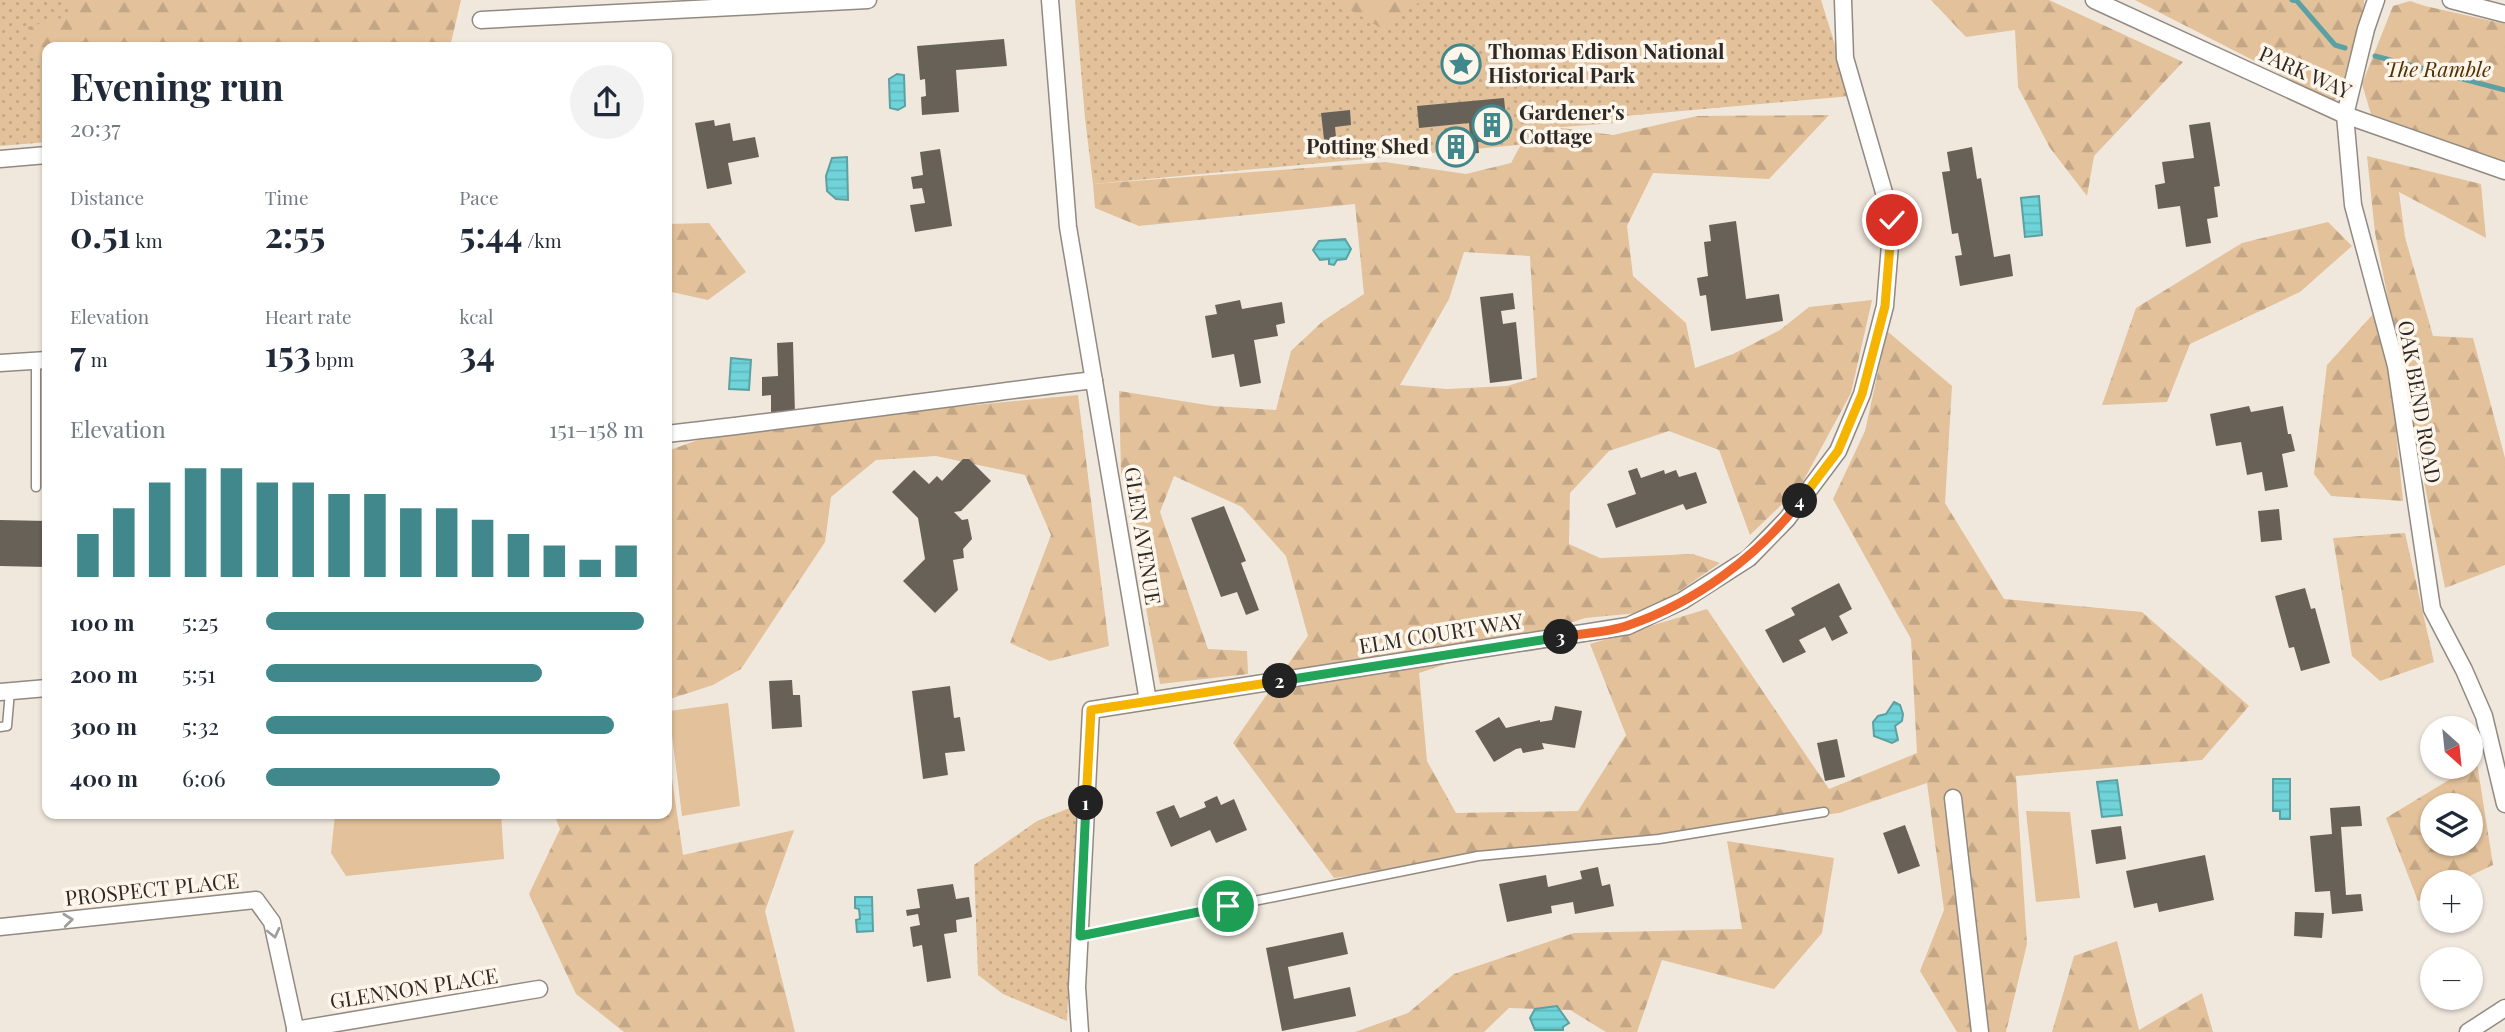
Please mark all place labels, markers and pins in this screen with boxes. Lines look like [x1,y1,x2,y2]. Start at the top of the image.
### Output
place label: Thomas Edison National Historical Park [1488,36,1725,88]
place icon: Thomas Edison National Historical Park [1440,43,1482,85]
place label: Gardener's Cottage [1519,97,1625,149]
building icon: Gardener's Cottage [1471,104,1513,146]
building icon: Potting Shed [1435,126,1477,168]
place label: Potting Shed [1306,131,1429,159]
pin [1862,190,1922,250]
pin: 4 [1783,484,1818,518]
pin: 3 [1544,620,1578,654]
pin: 2 [1262,664,1298,698]
pin: 1 [1068,786,1104,820]
pin [1198,876,1258,936]

